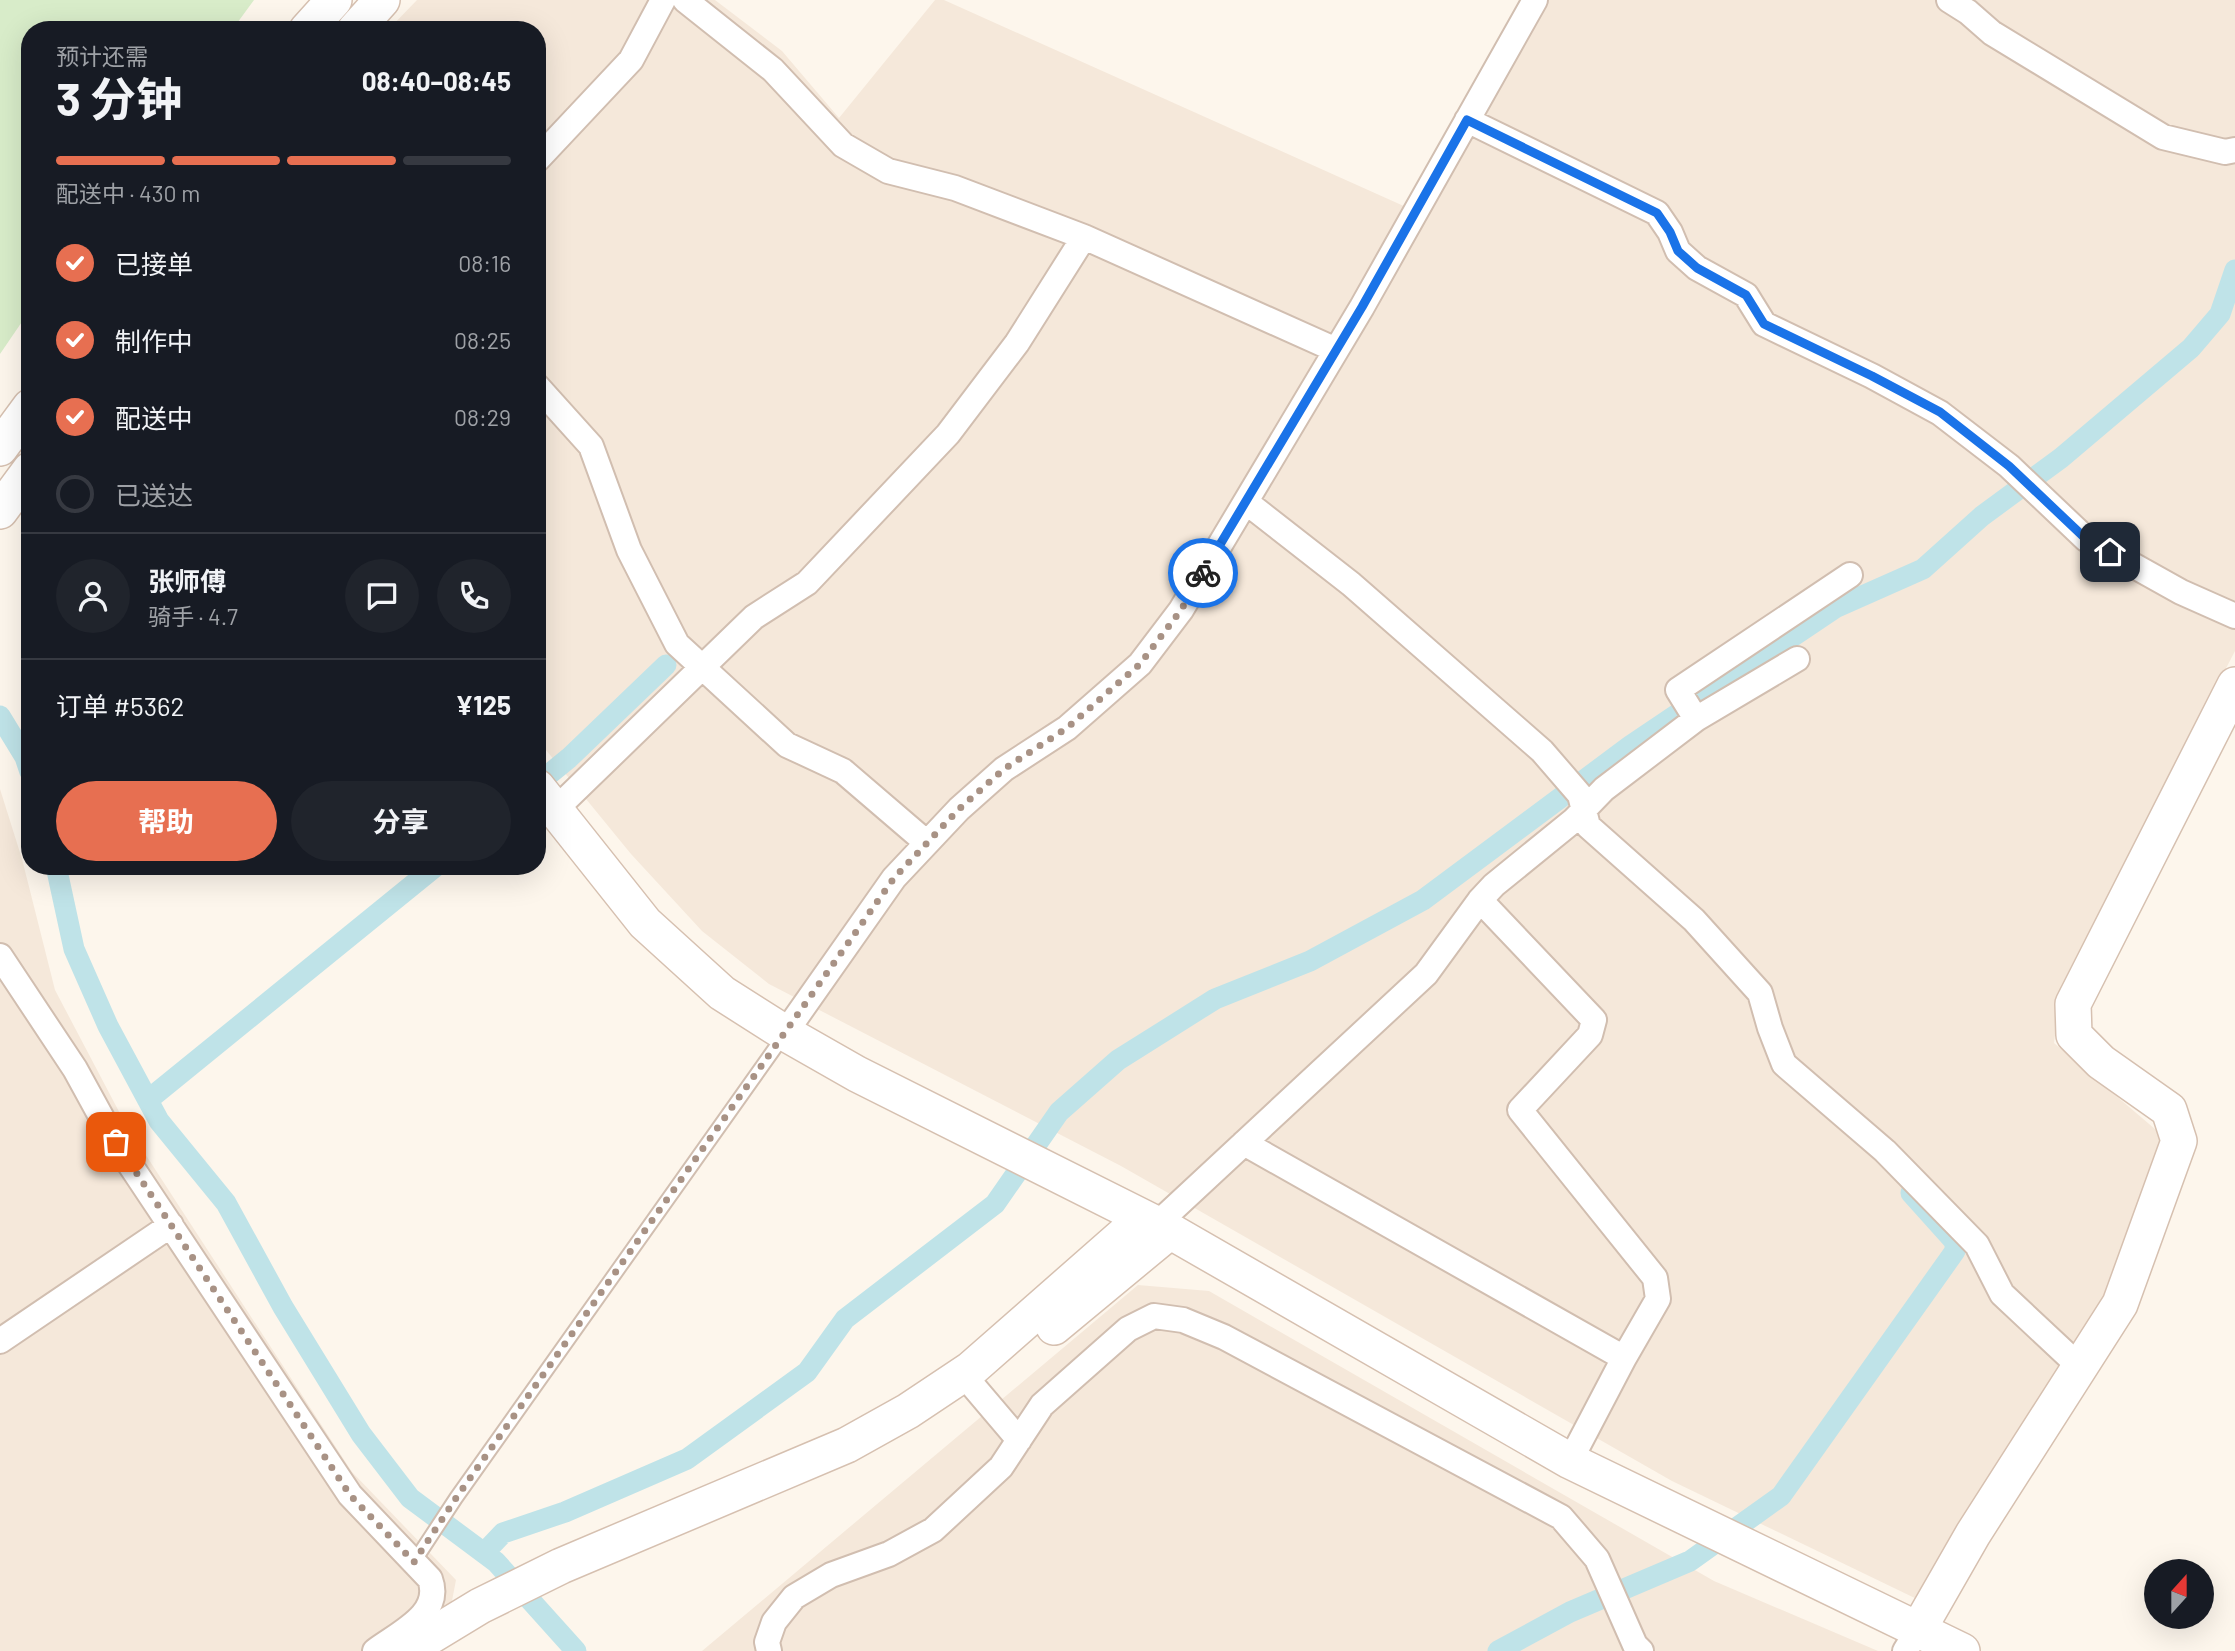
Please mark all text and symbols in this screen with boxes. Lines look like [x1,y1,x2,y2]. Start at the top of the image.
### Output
text: 预计还需 [56,42,148,70]
text: 08:40–08:45 [362,65,511,96]
text: 3 分钟 [56,70,182,125]
text: 配送中 · 430 m [56,179,200,207]
icon: check [56,244,94,282]
text: 已接单 [115,248,193,279]
text: 08:16 [458,249,511,277]
icon: check [56,321,94,359]
text: 制作中 [115,325,193,356]
text: 08:25 [454,326,511,354]
icon: check [56,398,94,436]
text: 配送中 [115,402,193,433]
text: 08:29 [454,403,511,431]
text: 已送达 [115,479,193,510]
pin [2080,522,2140,582]
icon: home [2091,533,2129,571]
courier [1168,538,1238,608]
icon: bike [1184,554,1222,592]
button: person [56,559,130,633]
button: chat [345,559,419,633]
button: phone [437,559,511,633]
text: 张师傅 [148,565,226,596]
text: 骑手 · 4.7 [148,602,238,630]
text: ¥125 [455,689,511,720]
text: 订单 #5362 [56,690,184,721]
button: 帮助 [56,781,277,861]
button: 分享 [291,781,511,861]
pin [86,1112,146,1172]
icon: bag [97,1123,135,1161]
north arrow [2144,1559,2214,1629]
map controls [2144,1559,2214,1629]

